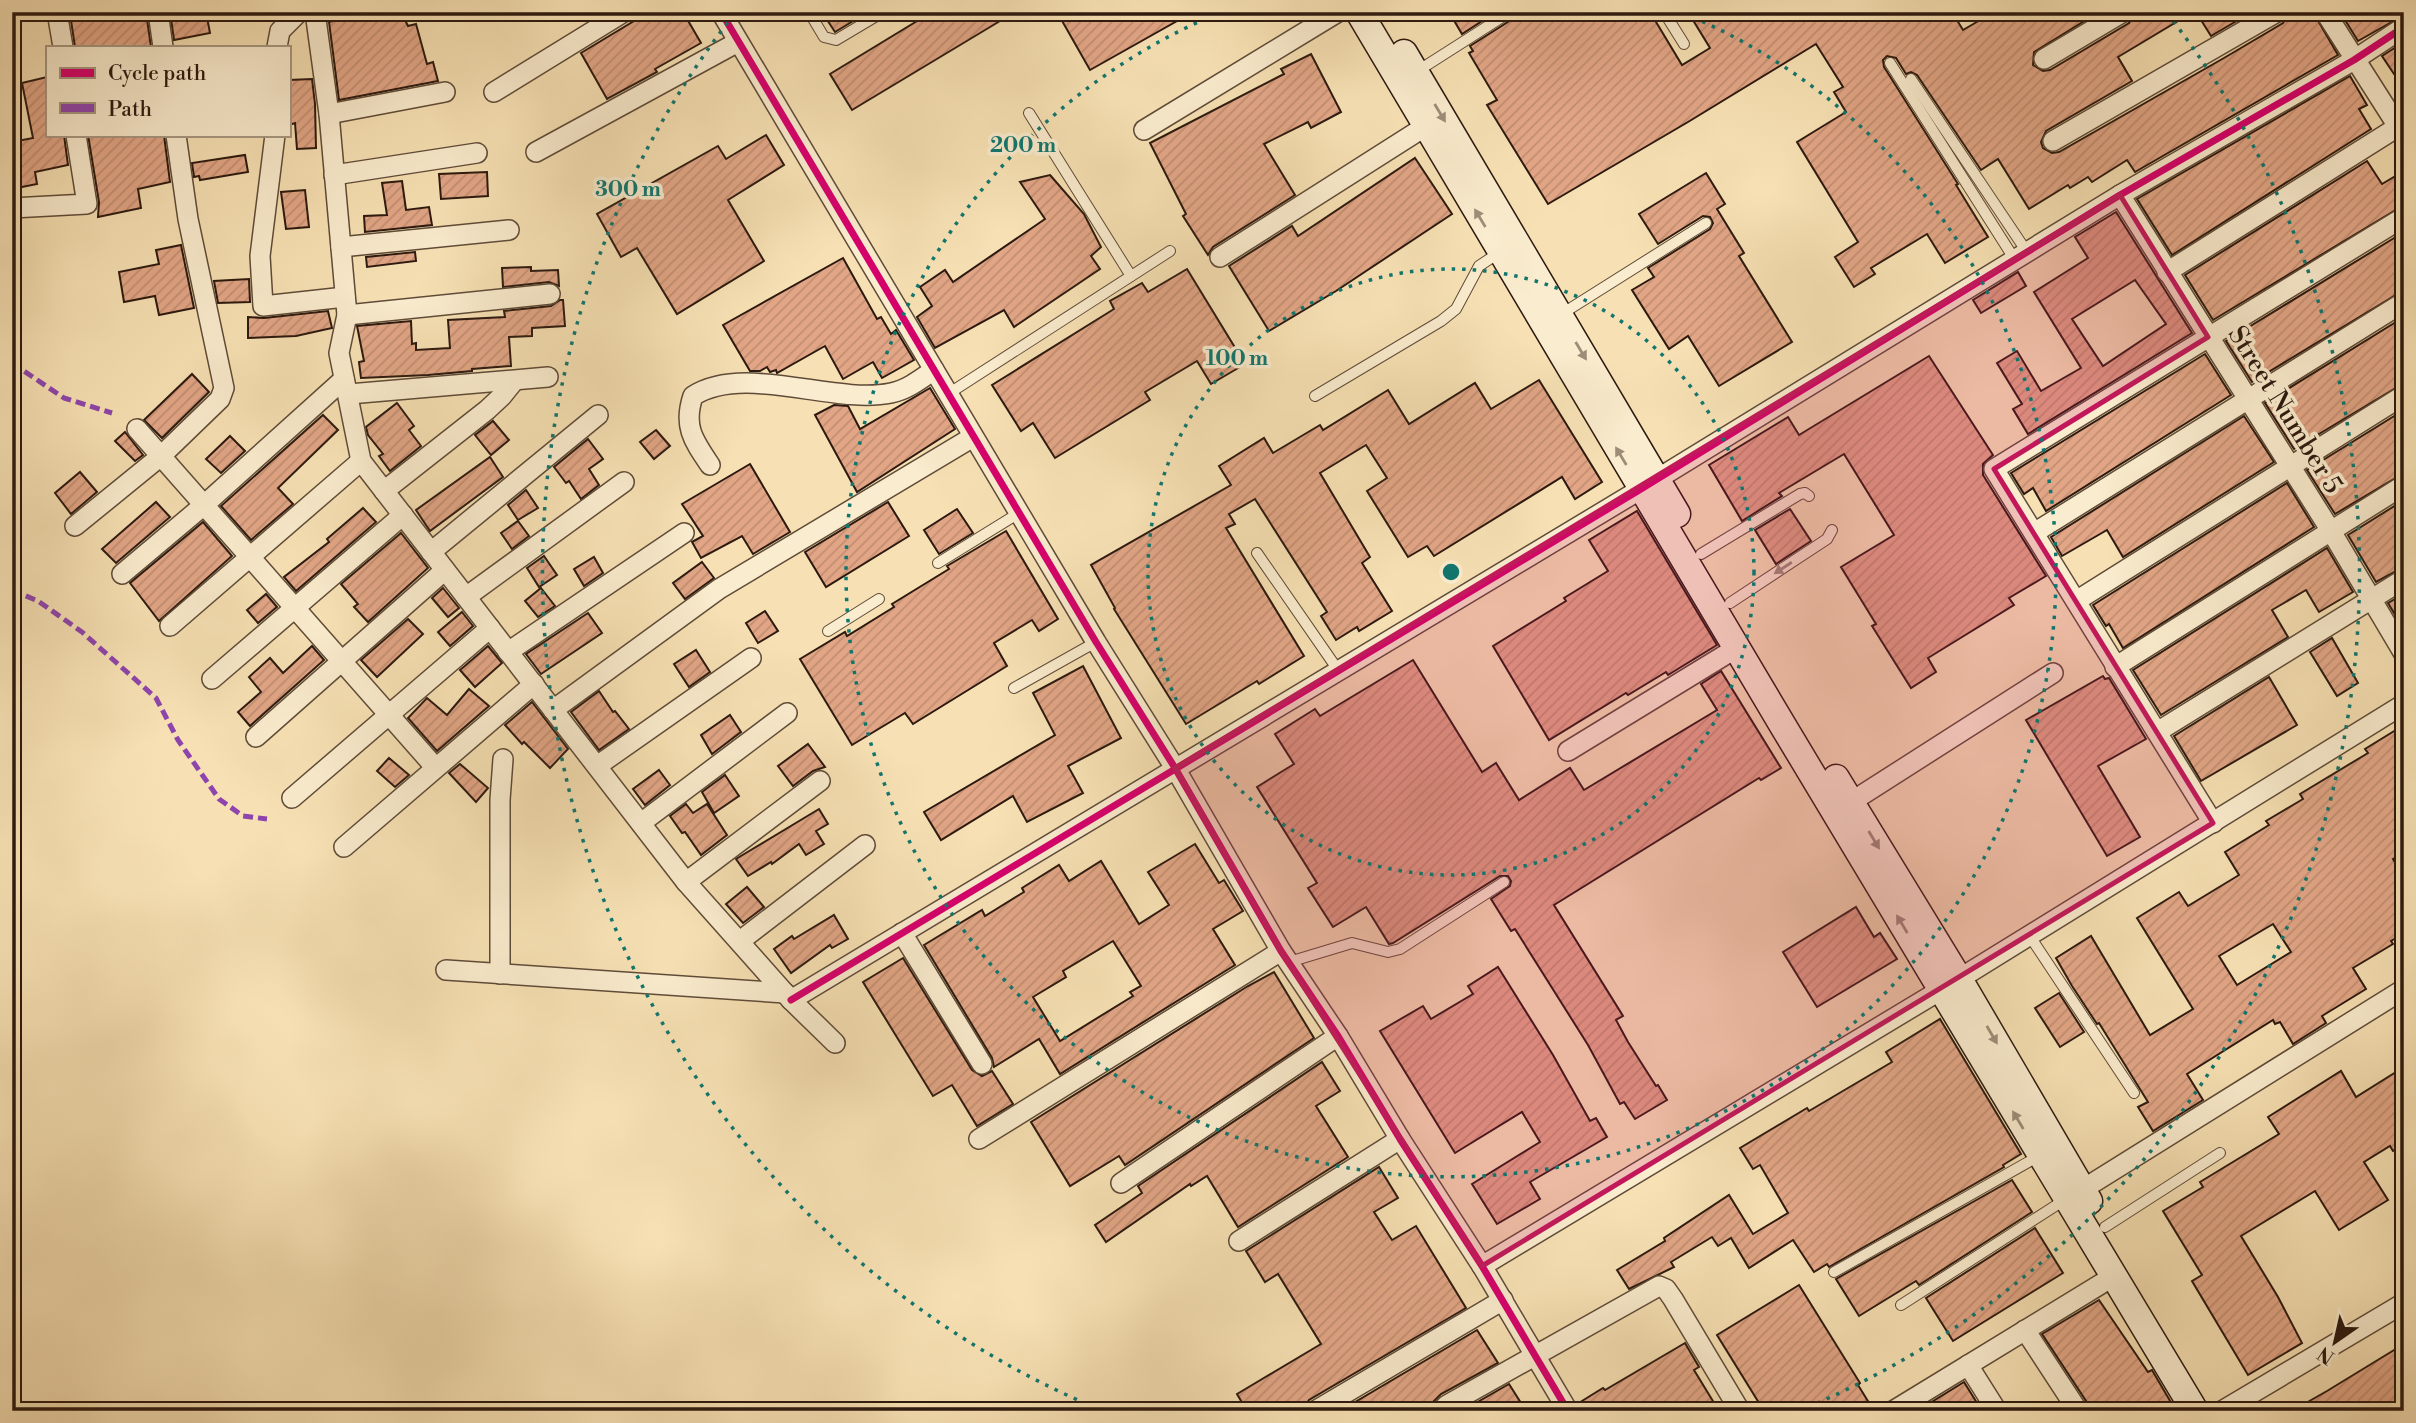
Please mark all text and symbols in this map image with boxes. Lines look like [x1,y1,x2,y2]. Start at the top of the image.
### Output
legend [46,46,290,136]
text: Cycle path [108,61,207,87]
text: Path [108,97,153,123]
one-way arrow [1434,104,1446,123]
text: 200 m [990,133,1056,159]
text: 300 m [595,177,661,203]
one-way arrow [1474,208,1486,227]
street label: Street Number 5 [2221,320,2349,500]
one-way arrow [1575,342,1587,361]
text: 100 m [1206,346,1268,372]
one-way arrow [1615,446,1627,465]
centre of rings [1439,560,1463,584]
one-way arrow [1773,561,1792,574]
one-way arrow [1868,831,1881,850]
one-way arrow [1896,914,1908,933]
one-way arrow [1986,1026,1998,1045]
one-way arrow [2012,1110,2024,1129]
north arrow [2300,1308,2370,1378]
text: N [2313,1341,2339,1369]

